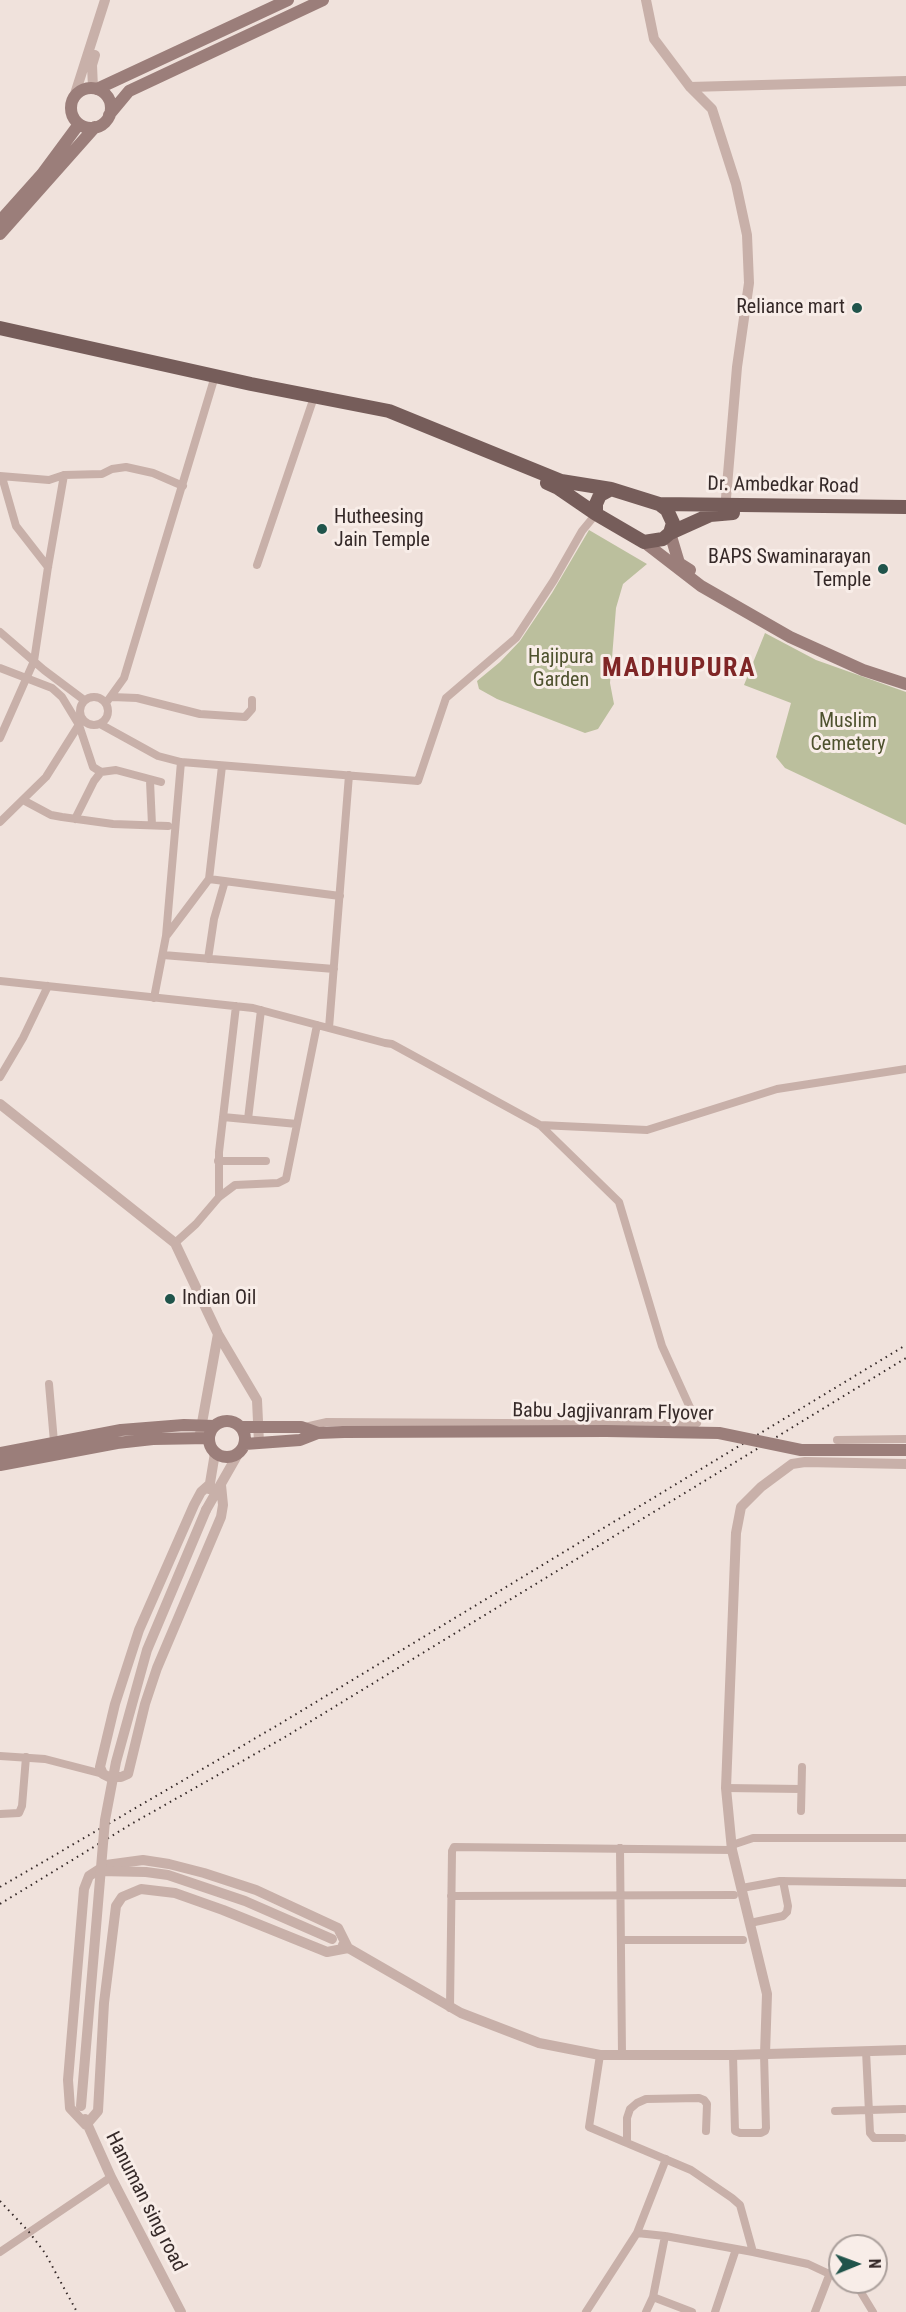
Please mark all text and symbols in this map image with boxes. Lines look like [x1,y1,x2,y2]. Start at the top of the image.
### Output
place label: Reliance mart [736,296,845,320]
marker: Reliance mart [850,301,864,315]
street label: Dr. Ambedkar Road [707,473,859,499]
place label: Hutheesing Jain Temple [334,506,430,553]
marker: Hutheesing Jain Temple [315,522,329,536]
place label: BAPS Swaminarayan Temple [708,546,871,593]
marker: BAPS Swaminarayan Temple [876,562,890,576]
park label: Hajipura Garden [528,646,594,693]
district label: MADHUPURA [602,653,756,685]
park label: Muslim Cemetery [810,710,886,757]
place label: Indian Oil [182,1287,256,1311]
marker: Indian Oil [163,1292,177,1306]
street label: Babu Jagjivanram Flyover [512,1399,714,1427]
street label: Hanuman sing road [99,2128,191,2276]
north arrow [828,2234,888,2294]
text: N [865,2259,884,2269]

